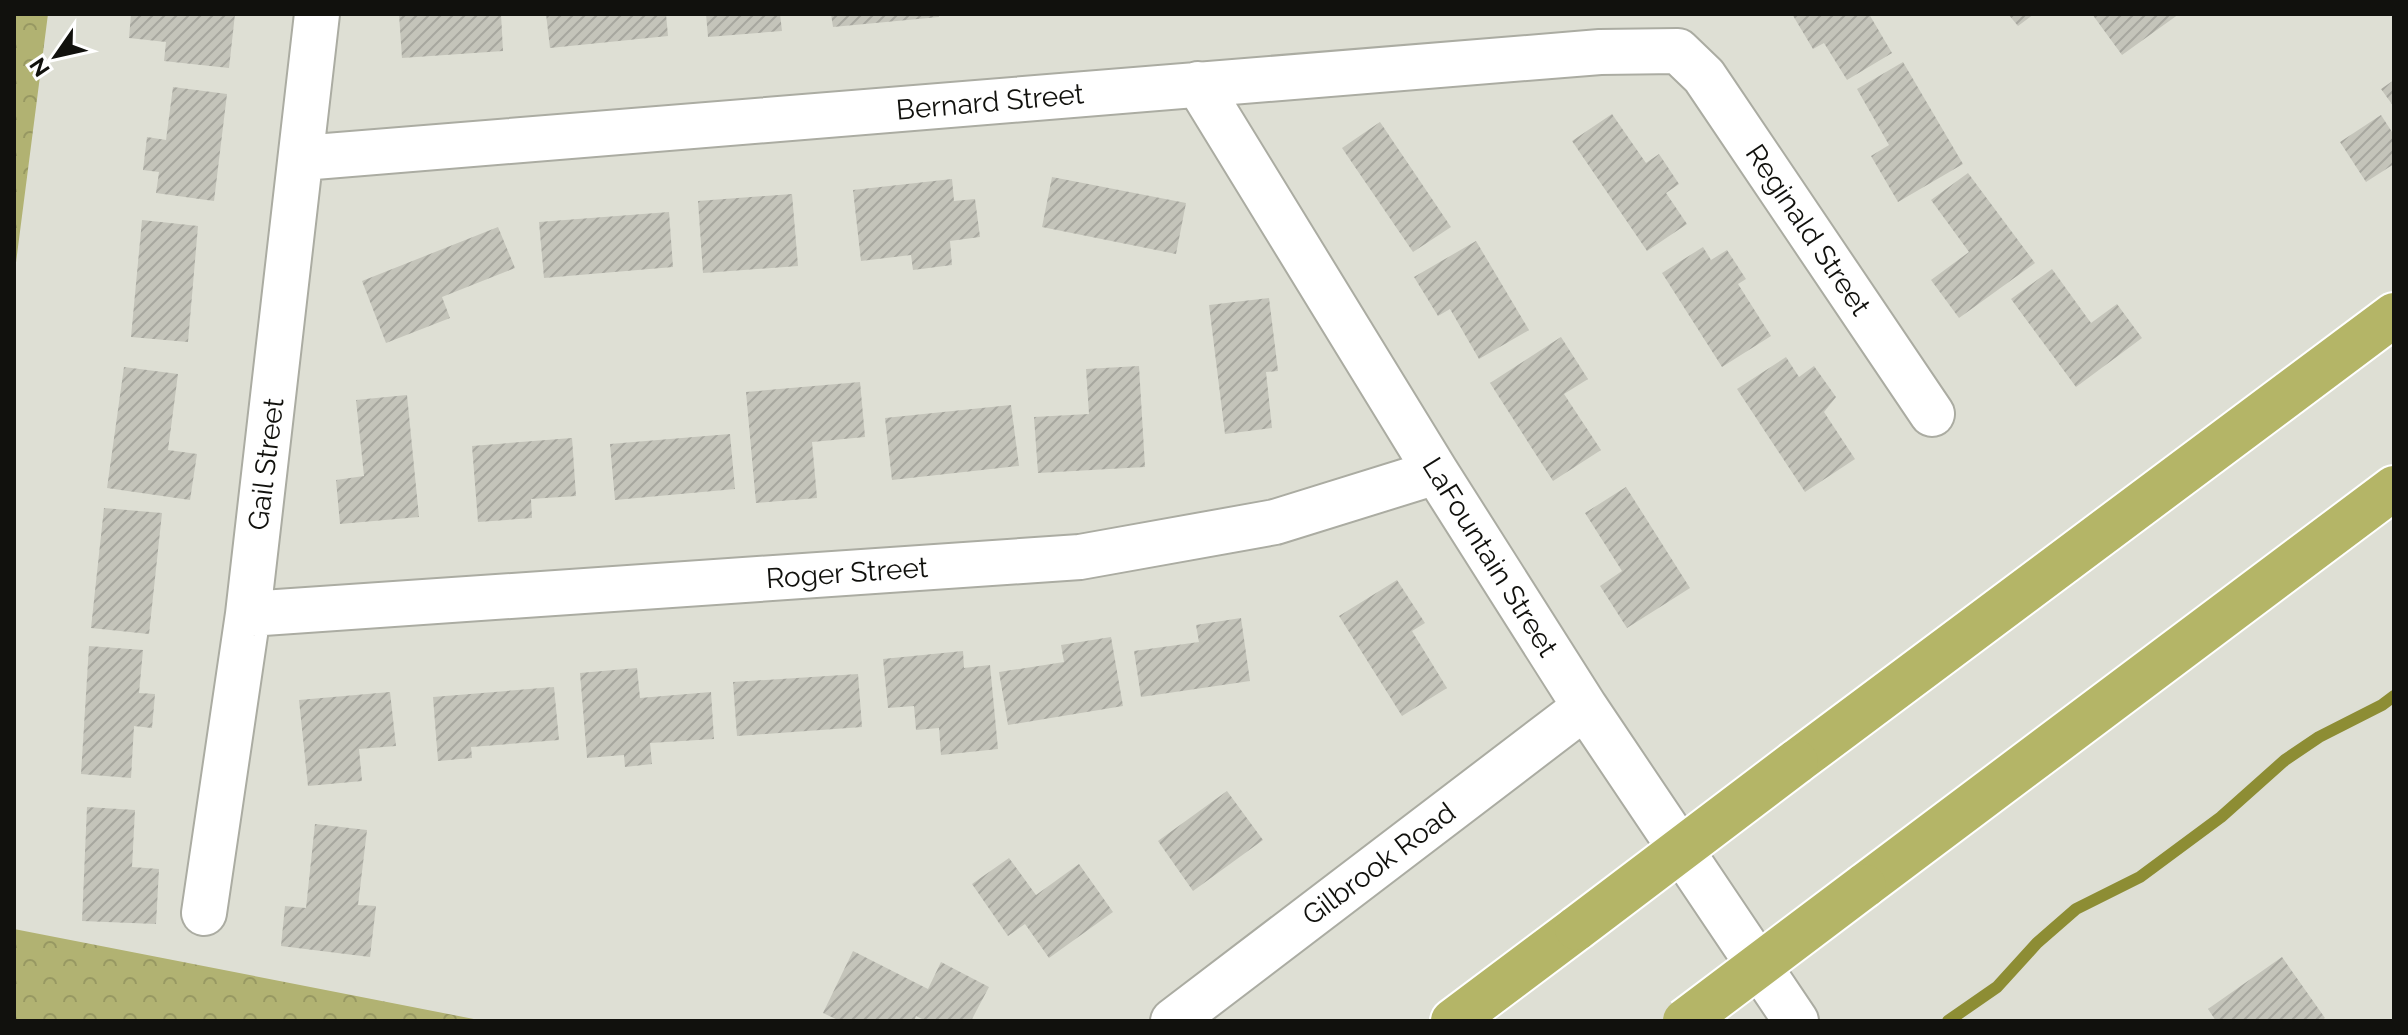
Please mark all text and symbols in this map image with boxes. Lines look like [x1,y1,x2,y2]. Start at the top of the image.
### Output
north arrow [16,16,96,96]
text: N [24,53,55,81]
street label: Bernard Street [895,77,1086,127]
street label: Reginald Street [1739,138,1878,322]
street label: Gail Street [242,395,291,532]
street label: LaFountain Street [1415,451,1565,663]
street label: Roger Street [765,551,930,595]
street label: Gilbrook Road [1296,796,1462,932]

